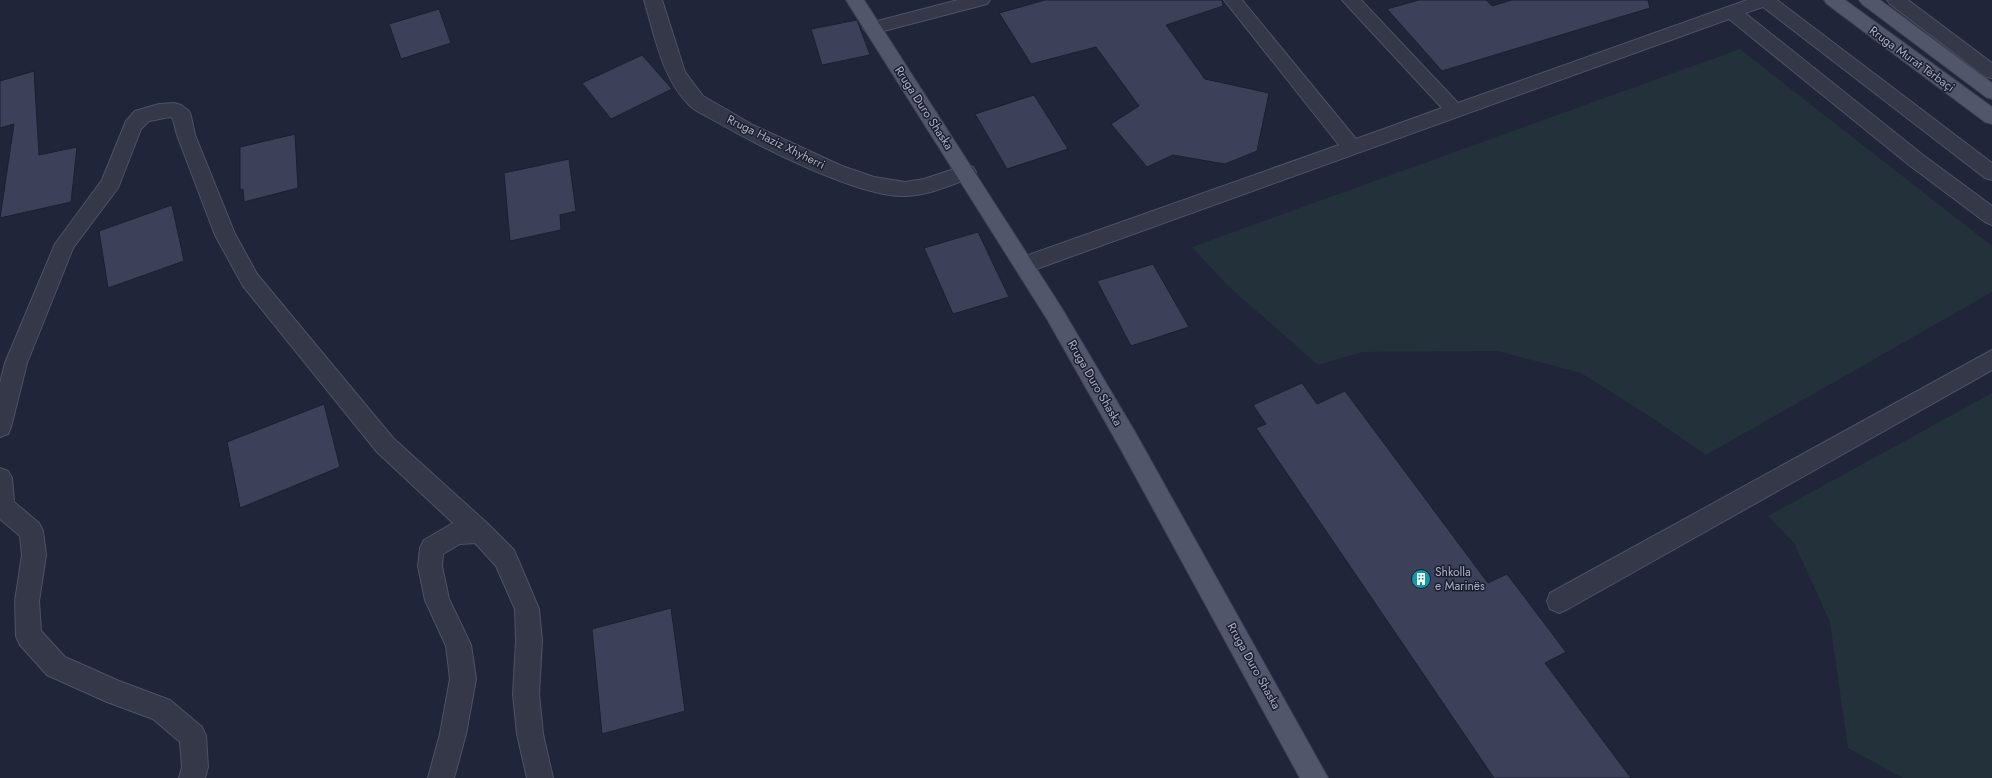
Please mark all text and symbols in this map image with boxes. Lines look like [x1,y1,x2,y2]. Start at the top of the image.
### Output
street label: Rruga Murat Tërbaçi [1865,22,1959,96]
street label: Rruga Duro Shaska [890,63,958,154]
street label: Rruga Haziz Xhyherri [724,110,828,174]
street label: Rruga Duro Shaska [1063,337,1127,429]
place label: Shkolla e Marinës [1435,563,1485,595]
building icon: Shkolla e Marinës [1410,568,1432,590]
street label: Rruga Duro Shaska [1223,619,1285,713]

